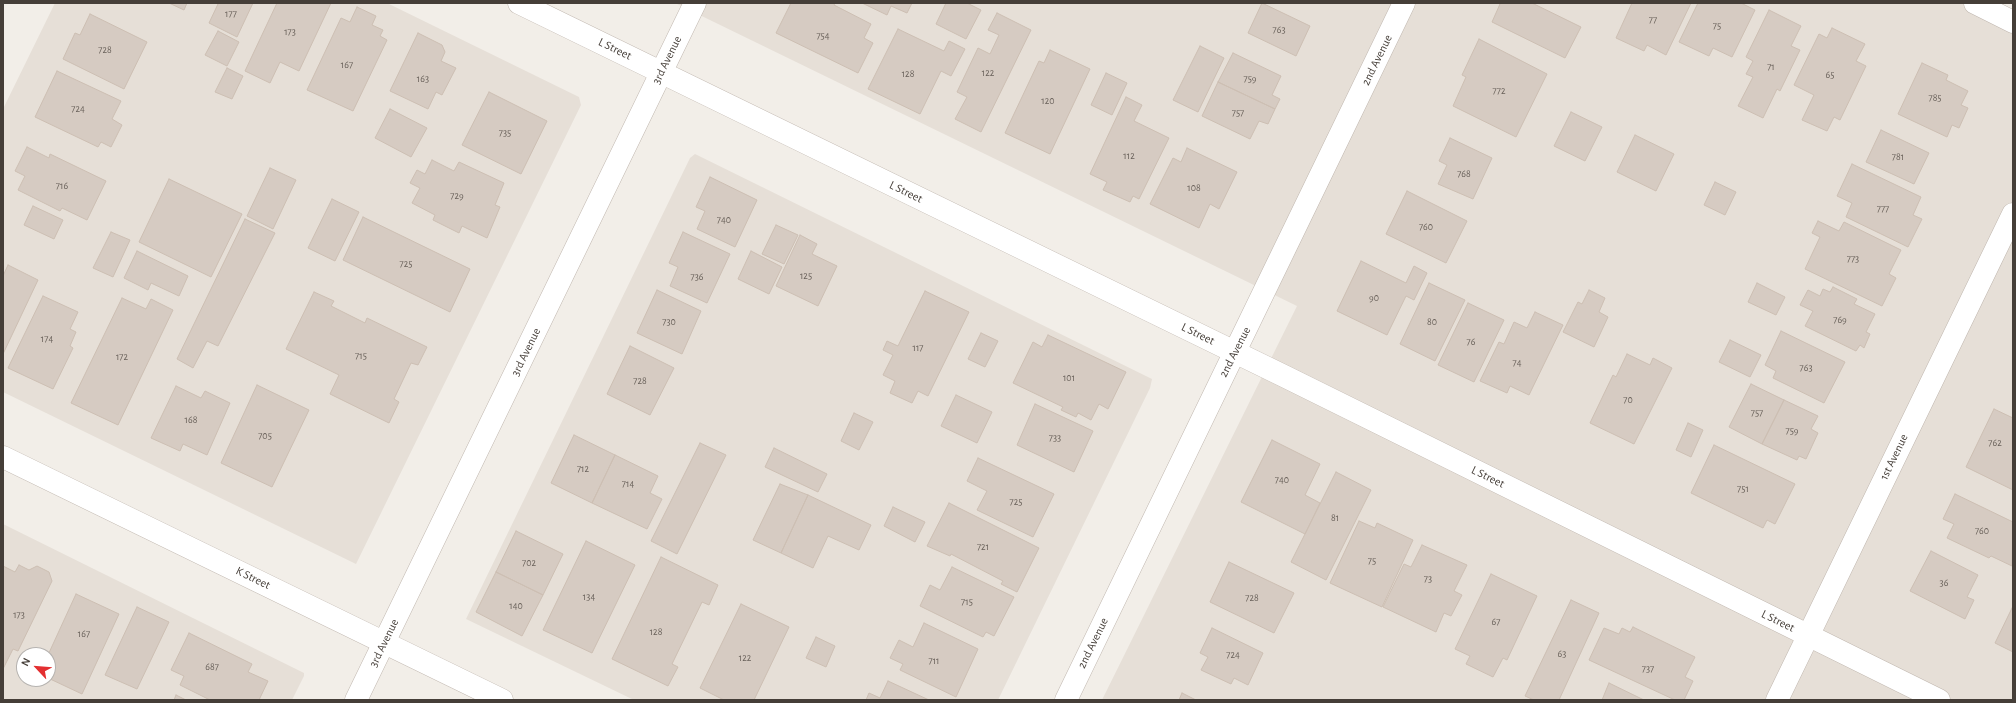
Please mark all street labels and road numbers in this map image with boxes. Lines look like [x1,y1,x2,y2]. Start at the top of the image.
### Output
street label: 2nd Avenue [1359,32,1395,88]
street label: 3rd Avenue [649,33,685,87]
street label: L Street [596,35,634,63]
street label: L Street [887,178,925,206]
street label: L Street [1179,320,1217,348]
street label: 2nd Avenue [1216,324,1254,380]
street label: 3rd Avenue [508,325,544,379]
street label: 1st Avenue [1877,432,1911,482]
street label: L Street [1469,463,1507,491]
street label: K Street [233,563,273,593]
street label: L Street [1759,607,1797,635]
street label: 2nd Avenue [1075,615,1111,671]
street label: 3rd Avenue [366,616,402,670]

